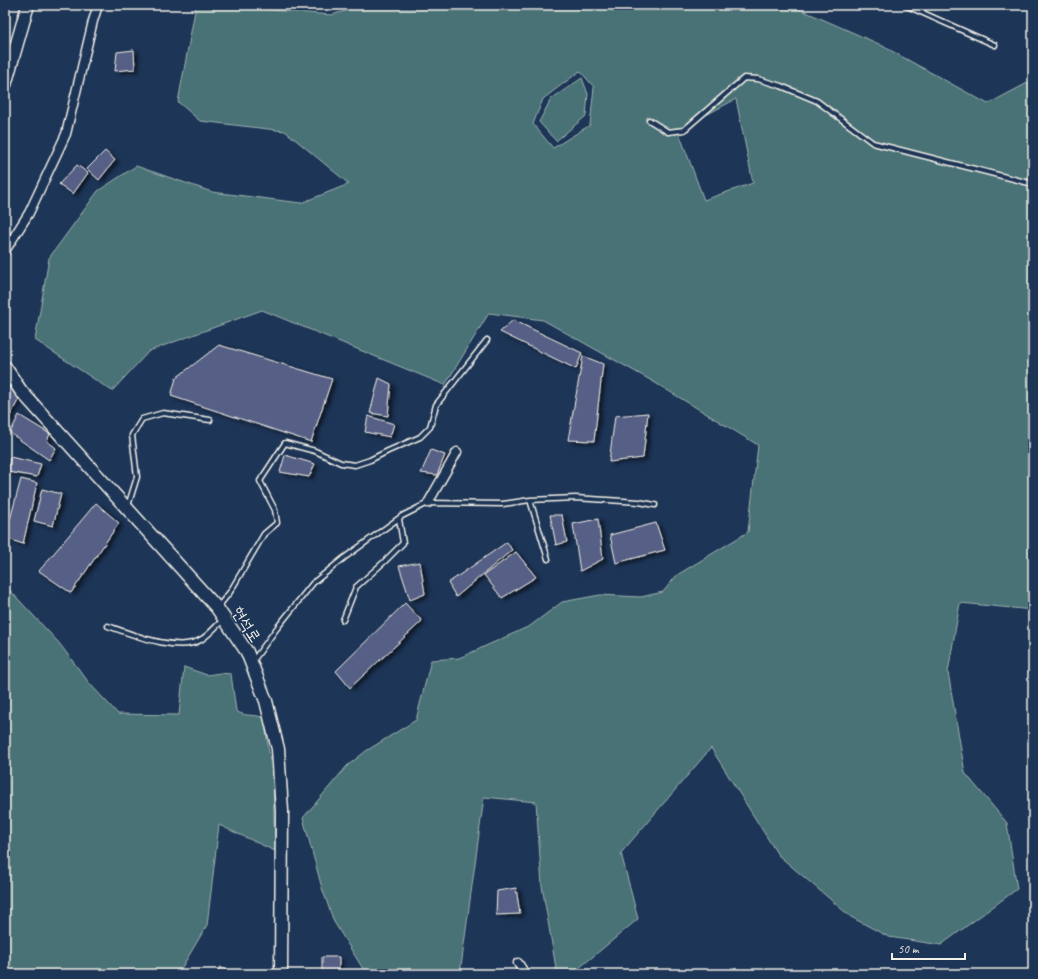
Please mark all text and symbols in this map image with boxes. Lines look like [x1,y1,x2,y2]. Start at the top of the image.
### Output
street label: 현석로 [227,603,265,646]
scale bar [892,935,965,961]
text: 50 m [898,941,920,957]

